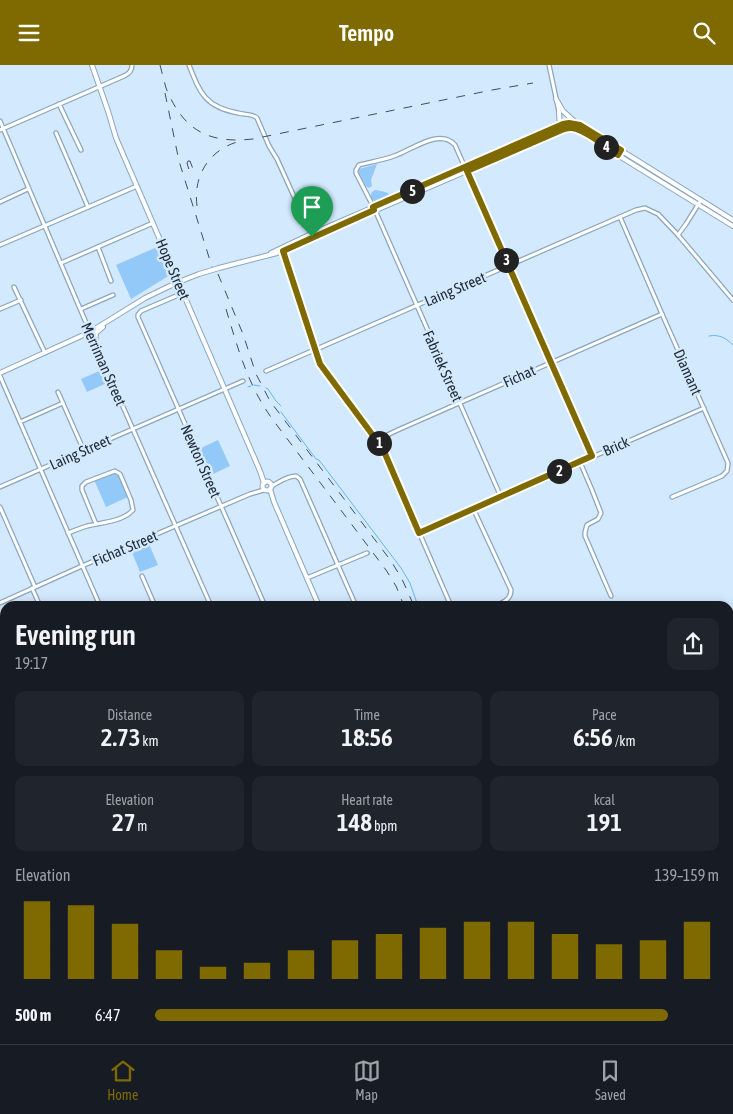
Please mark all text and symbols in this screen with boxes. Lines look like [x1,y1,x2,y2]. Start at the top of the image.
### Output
icon: menu [15,19,43,47]
icon: search [690,19,718,47]
text: Tempo [339,20,394,46]
pin: 4 [594,135,618,159]
text: 4 [603,139,610,155]
pin: 5 [400,179,424,203]
text: 5 [409,183,416,199]
pin [291,186,333,237]
icon: arrive [298,193,326,221]
street label: Hope Street [153,236,193,302]
pin: 3 [494,247,518,273]
text: 3 [503,252,510,268]
street label: Laing Street [422,268,488,310]
street label: Merriman Street [78,320,130,408]
street label: Fabriek Street [420,328,466,404]
street label: Diamant [670,347,706,397]
street label: Fichat [500,361,538,391]
street label: Newton Street [177,422,225,500]
street label: Laing Street [47,431,113,473]
pin: 1 [366,431,392,455]
street label: Brick [600,433,632,459]
text: 1 [376,435,383,451]
pin: 2 [546,459,572,483]
text: 2 [556,463,563,479]
street label: Fichat Street [90,527,160,569]
button: share [667,618,719,670]
text: Evening run [15,619,136,651]
text: 19:17 [15,654,48,672]
text: Distance [107,707,152,723]
text: Time [354,707,380,723]
text: Pace [592,707,617,723]
text: 2.73 [101,723,140,751]
text: 18:56 [341,723,393,751]
text: 6:56 [573,723,613,751]
text: km [140,733,159,749]
text: /km [613,733,636,749]
text: Elevation [105,792,154,808]
text: Heart rate [341,792,393,808]
text: kcal [594,792,615,808]
text: 27 [112,808,135,836]
text: 148 [337,808,372,836]
text: 191 [587,808,622,836]
text: m [135,818,147,834]
text: bpm [372,818,397,834]
text: Elevation [15,866,70,884]
text: 139–159 m [655,866,719,884]
text: 500 m [15,1006,51,1024]
text: 6:47 [95,1006,120,1024]
tab: Home [107,1057,138,1103]
tab: Map [353,1057,381,1103]
tab: Saved [595,1057,626,1103]

